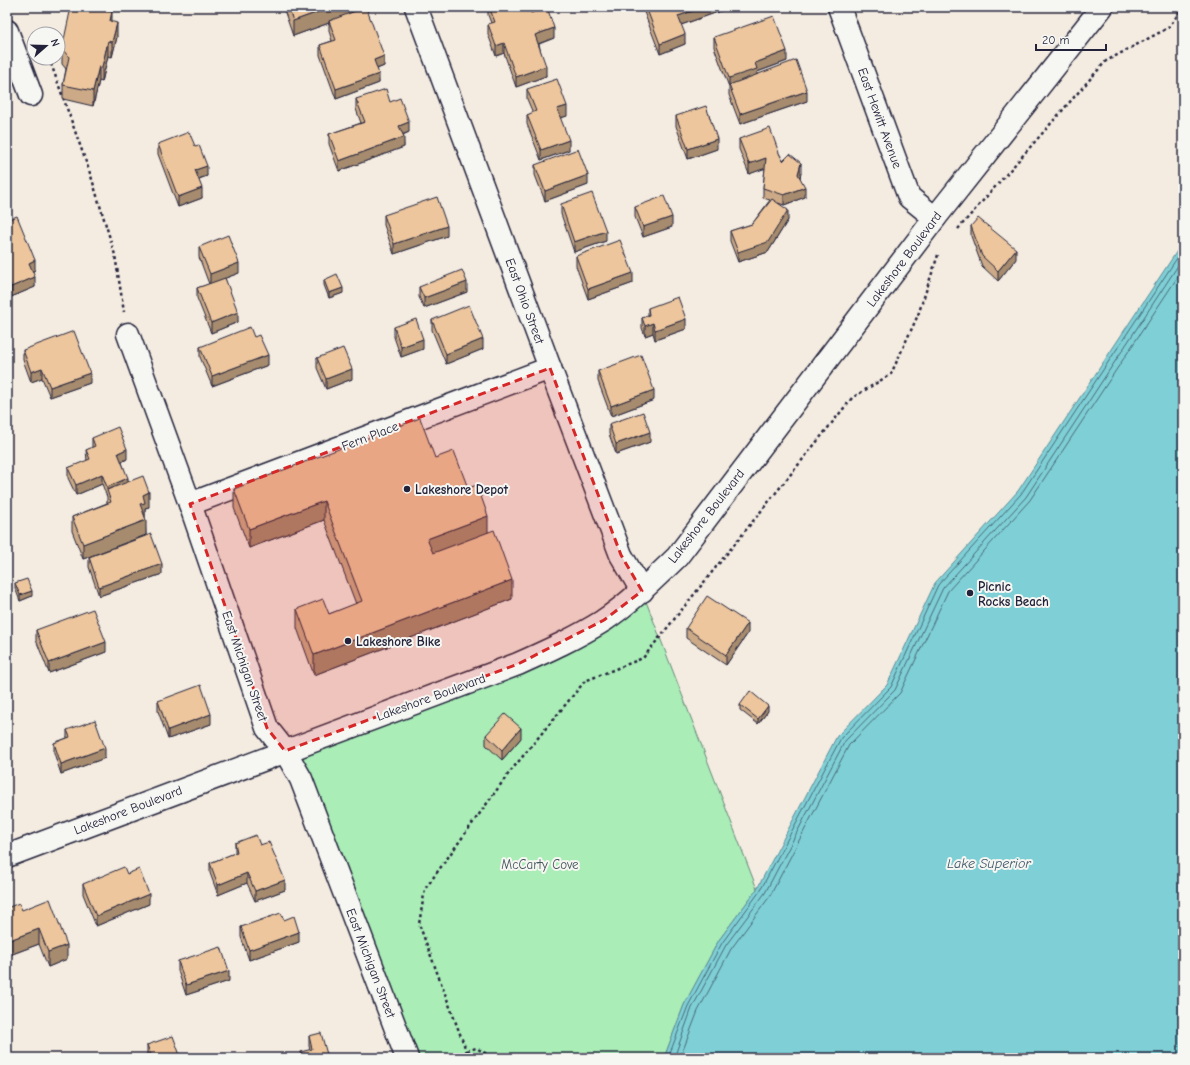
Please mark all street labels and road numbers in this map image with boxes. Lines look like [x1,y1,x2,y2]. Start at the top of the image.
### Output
street label: East Hewitt Avenue [855,66,905,171]
street label: Lakeshore Boulevard [863,209,945,309]
street label: East Ohio Street [503,256,548,347]
street label: Fern Place [339,418,401,454]
street label: Lakeshore Boulevard [665,466,747,566]
street label: East Michigan Street [219,609,271,724]
street label: Lakeshore Boulevard [374,670,488,724]
street label: Lakeshore Boulevard [72,782,184,838]
street label: East Michigan Street [343,906,399,1021]

